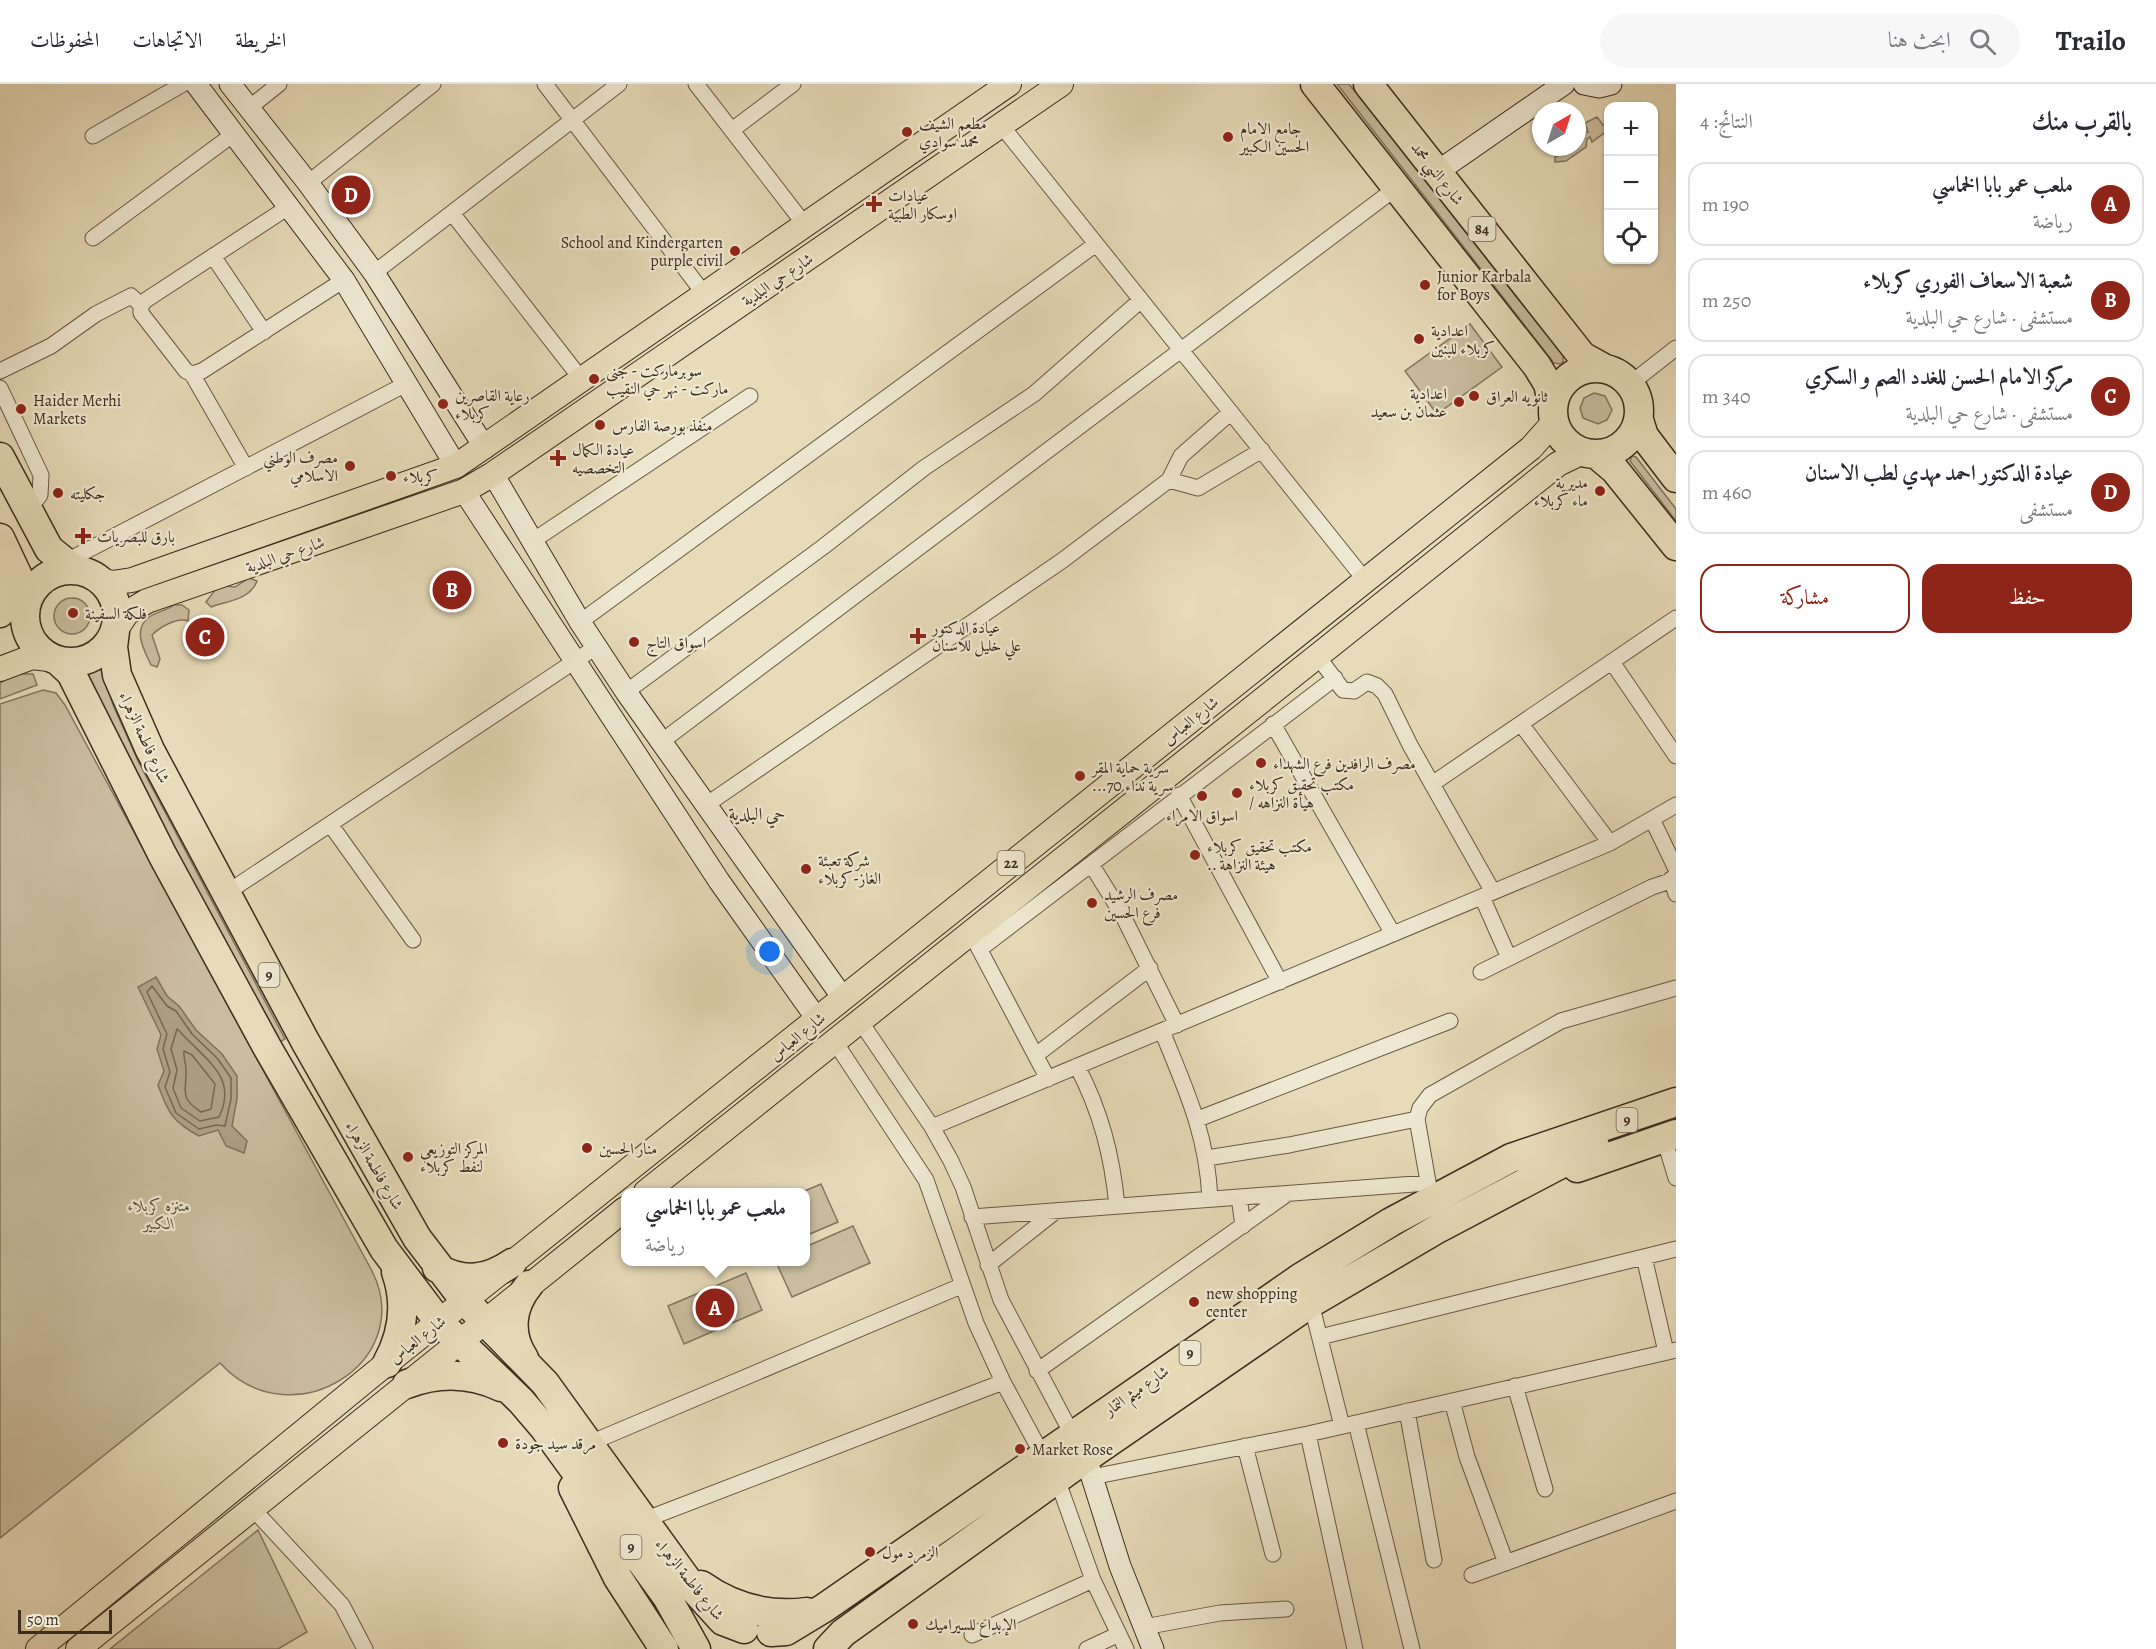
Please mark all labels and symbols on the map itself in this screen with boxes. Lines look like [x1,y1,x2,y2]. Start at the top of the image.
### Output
north arrow [1532,102,1586,156]
place label: مطعم الشيف محمد سوادي [919,113,987,154]
place label: جامع الامام الحسين الكبير [1238,118,1309,158]
marker: مطعم الشيف محمد سوادي [900,125,914,139]
marker: جامع الامام الحسين الكبير [1221,130,1235,144]
street label: شارع النبي محمد [1402,137,1469,212]
pin: D [332,172,370,218]
place label: عيادات اوسكار الطبية [888,185,957,225]
marker: عيادات اوسكار الطبية [865,195,883,213]
road number: 84 [1468,217,1496,241]
place label: School and Kindergarten purple civil [561,232,723,272]
marker: School and Kindergarten purple civil [728,244,742,258]
street label: شارع حي البلدية [738,248,819,313]
place label: Junior Karbala for Boys [1437,266,1532,306]
marker: Junior Karbala for Boys [1418,278,1432,292]
place label: اعدادية كربلاء للبنين [1431,320,1495,360]
marker: اعدادية كربلاء للبنين [1412,332,1426,346]
place label: سوبرماركت - جنى ماركت - نهر حي النقيب [606,360,728,401]
marker: سوبرماركت - جنى ماركت - نهر حي النقيب [587,372,601,386]
place label: اعدادية عثمان بن سعيد [1371,383,1447,423]
place label: رعاية القاصرين كربلاء [455,385,530,425]
place label: ثانويه العراق [1486,386,1549,408]
marker: ثانويه العراق [1467,389,1481,403]
place label: Haider Merhi Markets [33,390,121,430]
marker: اعدادية عثمان بن سعيد [1452,395,1466,409]
marker: رعاية القاصرين كربلاء [436,397,450,411]
marker: Haider Merhi Markets [14,402,28,416]
place label: منفذ بورصة الفارس [612,415,712,437]
marker: منفذ بورصة الفارس [593,418,607,432]
place label: عيادة الكمال التخصصيه [572,439,634,479]
place label: مصرف الوطني الاسلامي [263,447,338,488]
marker: عيادة الكمال التخصصيه [549,449,567,467]
marker: مصرف الوطني الاسلامي [343,459,357,473]
place label: كربلاء [403,466,438,488]
marker: كربلاء [384,469,398,483]
place label: مديرية ماء كربلاء [1534,472,1588,512]
place label: جكليته [70,483,105,505]
marker: مديرية ماء كربلاء [1593,484,1607,498]
marker: جكليته [51,486,65,500]
place label: بارق للبصريات [97,526,175,548]
marker: بارق للبصريات [74,527,92,545]
street label: شارع حي البلدية [243,531,328,581]
pin: B [432,568,472,612]
place label: فلكة السفينة [85,603,147,625]
marker: فلكة السفينة [66,606,80,620]
pin: C [186,614,224,660]
place label: عيادة الدكتور علي خليل للاسنان [930,617,1021,661]
marker: عيادة الدكتور علي خليل للاسنان [909,627,927,645]
place label: اسواق التاج [646,632,706,657]
marker: اسواق التاج [627,635,641,649]
street label: شارع فاطمة الزهراء [111,688,175,788]
street label: شارع العباس [1158,691,1225,752]
place label: مصرف الرافدين فرع الشهداء [1273,753,1416,777]
marker: مصرف الرافدين فرع الشهداء [1254,756,1268,770]
place label: سرية حماية المقر ...سرية نداء 70 [1090,757,1174,797]
marker: سرية حماية المقر ...سرية نداء 70 [1073,769,1087,783]
place label: مكتب تحقيق كربلاء / هيأة النزاهه [1249,774,1354,814]
marker: مكتب تحقيق كربلاء / هيأة النزاهه [1230,786,1244,800]
marker: اسواق الامراء [1195,789,1209,803]
district label: حي البلدية [728,802,786,829]
place label: اسواق الامراء [1166,805,1238,827]
place label: مكتب تحقيق كربلاء .. هيئة النزاهة [1207,836,1312,876]
marker: مكتب تحقيق كربلاء .. هيئة النزاهة [1188,848,1202,862]
place label: شركة تعبئة الغاز-كربلاء [818,850,881,890]
road number: 22 [998,851,1024,875]
marker: شركة تعبئة الغاز-كربلاء [799,862,813,876]
place label: مصرف الرشيد فرع الحسين [1104,884,1178,926]
marker: مصرف الرشيد فرع الحسين [1085,896,1099,910]
your location [755,937,784,966]
road number: 9 [258,963,280,987]
street label: شارع العباس [765,1007,832,1068]
road number: 9 [1616,1108,1638,1132]
street label: شارع فاطمة الزهراء [338,1117,408,1215]
place label: المركز التوزيعي لنفط كربلاء [420,1138,488,1178]
place label: منار الحسين [599,1138,657,1160]
marker: منار الحسين [580,1141,594,1155]
marker: المركز التوزيعي لنفط كربلاء [401,1150,415,1164]
park label: متنزه كربلاء الكبير [128,1195,190,1235]
place label: new shopping center [1206,1283,1298,1323]
pin: A [696,1286,734,1330]
marker: new shopping center [1187,1295,1201,1309]
street label: شارع العباس [385,1311,452,1371]
road number: 9 [1180,1341,1200,1365]
street label: شارع ميثم التمار [1098,1360,1176,1427]
place label: مرقد سيد جودة [515,1433,596,1455]
marker: مرقد سيد جودة [496,1436,510,1450]
place label: Market Rose [1032,1439,1113,1461]
marker: Market Rose [1013,1442,1027,1456]
street label: شارع فاطمة الزهراء [648,1534,729,1626]
road number: 9 [620,1535,642,1559]
place label: الزمرد مول [882,1542,938,1564]
marker: الزمرد مول [863,1545,877,1559]
scale bar [18,1607,112,1634]
place label: الإبداع للسيراميك [925,1614,1016,1638]
marker: الإبداع للسيراميك [906,1617,920,1631]

